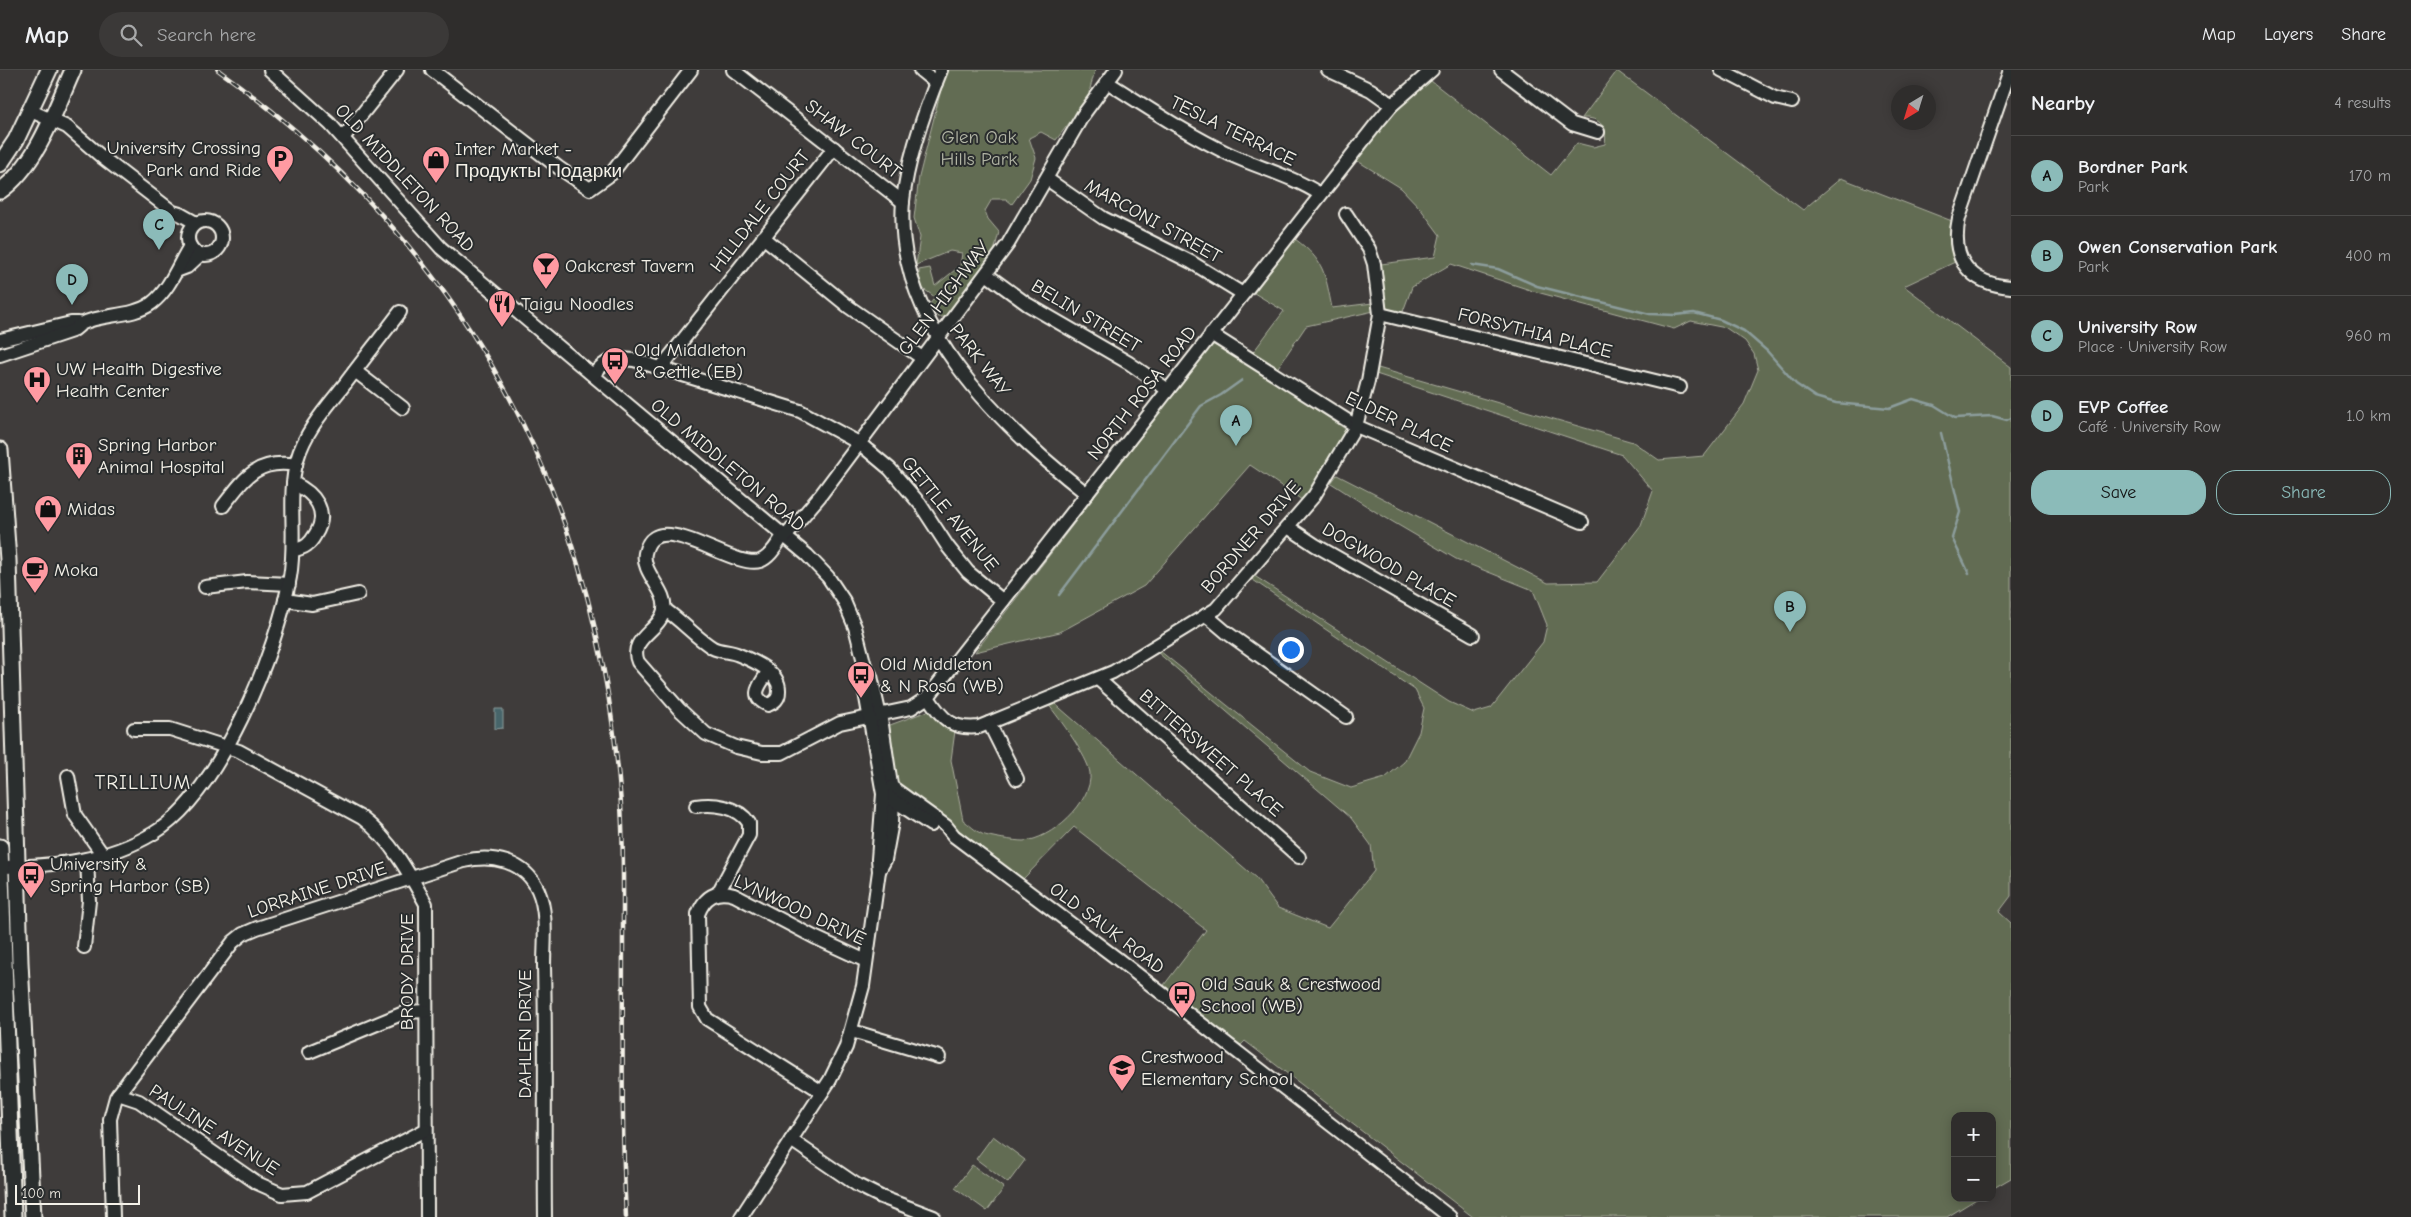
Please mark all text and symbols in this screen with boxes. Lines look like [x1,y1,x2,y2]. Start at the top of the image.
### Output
search box [99,12,449,57]
text: Map [25,21,69,49]
icon: search [117,21,145,49]
text: Search here [157,24,256,46]
text: Map [2202,24,2236,45]
text: Layers [2264,24,2313,45]
text: Share [2341,24,2386,45]
north arrow [1891,85,1936,130]
street label: TESLA TERRACE [1167,91,1299,171]
text: Nearby [2031,91,2095,115]
text: 4 results [2334,94,2391,112]
street label: SHAW COURT [801,95,905,183]
street label: OLD MIDDLETON ROAD [331,99,479,257]
park label: Glen Oak Hills Park [940,126,1018,170]
place label: University Crossing Park and Ride [106,137,261,181]
place label: Inter Market - Продукты Подарки [455,138,622,182]
parking icon: University Crossing Park and Ride [265,144,295,183]
shop icon: Inter Market - Продукты Подарки [421,145,451,184]
street label: HILLDALE COURT [706,146,814,276]
text: Bordner Park [2078,156,2188,178]
text: A [2043,167,2051,185]
text: 170 m [2349,167,2391,185]
street label: MARCONI STREET [1081,174,1225,268]
text: Park [2078,178,2109,196]
pin: C [143,209,175,250]
street label: GLEN HIGHWAY [894,236,995,360]
text: Owen Conservation Park [2078,236,2277,258]
text: B [2042,247,2052,265]
text: 400 m [2345,247,2391,265]
bar icon: Oakcrest Tavern [531,251,561,290]
place label: Oakcrest Tavern [565,255,694,277]
text: Park [2078,258,2109,276]
pin: D [56,264,88,305]
street label: BELIN STREET [1027,275,1145,357]
restaurant icon: Taigu Noodles [487,289,517,328]
place label: Taigu Noodles [521,293,634,315]
street label: FORSYTHIA PLACE [1455,303,1615,363]
text: University Row [2078,316,2197,338]
street label: PARK WAY [945,319,1016,401]
street label: NORTH ROSA ROAD [1083,322,1201,464]
text: C [2042,327,2052,345]
text: 960 m [2346,327,2391,345]
text: Place · University Row [2078,338,2227,356]
place label: Old Middleton & Gettle (EB) [634,339,746,383]
bus stop icon: Old Middleton & Gettle (EB) [600,346,630,385]
place label: UW Health Digestive Health Center [56,358,222,402]
hospital icon: UW Health Digestive Health Center [22,365,52,404]
street label: ELDER PLACE [1342,387,1456,457]
street label: OLD MIDDLETON ROAD [646,394,810,536]
text: EVP Coffee [2078,396,2168,418]
pin: A [1220,405,1252,446]
text: D [2042,407,2052,425]
text: 1.0 km [2346,407,2391,425]
text: Café · University Row [2078,418,2220,436]
place label: Spring Harbor Animal Hospital [98,434,225,478]
building icon: Spring Harbor Animal Hospital [64,441,94,480]
street label: GETTLE AVENUE [897,452,1003,576]
button: Save [2031,470,2206,515]
button: Share [2216,470,2391,515]
street label: BORDNER DRIVE [1196,476,1306,598]
shop icon: Midas [33,494,63,533]
place label: Midas [67,498,115,520]
street label: DOGWOOD PLACE [1318,518,1460,612]
cafe icon: Moka [20,555,50,594]
place label: Moka [54,559,99,581]
pin: B [1774,591,1806,632]
your location [1278,637,1304,663]
place label: Old Middleton & N Rosa (WB) [880,653,1004,697]
bus stop icon: Old Middleton & N Rosa (WB) [846,660,876,699]
street label: BITTERSWEET PLACE [1135,685,1287,821]
district label: TRILLIUM [95,771,191,794]
place label: University & Spring Harbor (SB) [50,853,210,897]
street label: LORRAINE DRIVE [245,857,389,923]
bus stop icon: University & Spring Harbor (SB) [16,860,46,899]
street label: LYNWOOD DRIVE [731,870,869,950]
street label: OLD SAUK ROAD [1045,878,1169,978]
street label: BRODY DRIVE [396,914,418,1030]
street label: DAHLEN DRIVE [514,970,536,1098]
place label: Old Sauk & Crestwood School (WB) [1201,973,1381,1017]
bus stop icon: Old Sauk & Crestwood School (WB) [1167,980,1197,1019]
place label: Crestwood Elementary School [1141,1046,1293,1090]
school or university icon: Crestwood Elementary School [1107,1053,1137,1092]
street label: PAULINE AVENUE [145,1080,283,1180]
map controls [1951,1112,1996,1202]
button: + [1951,1112,1996,1157]
button: − [1951,1157,1996,1202]
scale bar [15,1182,140,1205]
text: 100 m [22,1185,61,1202]

